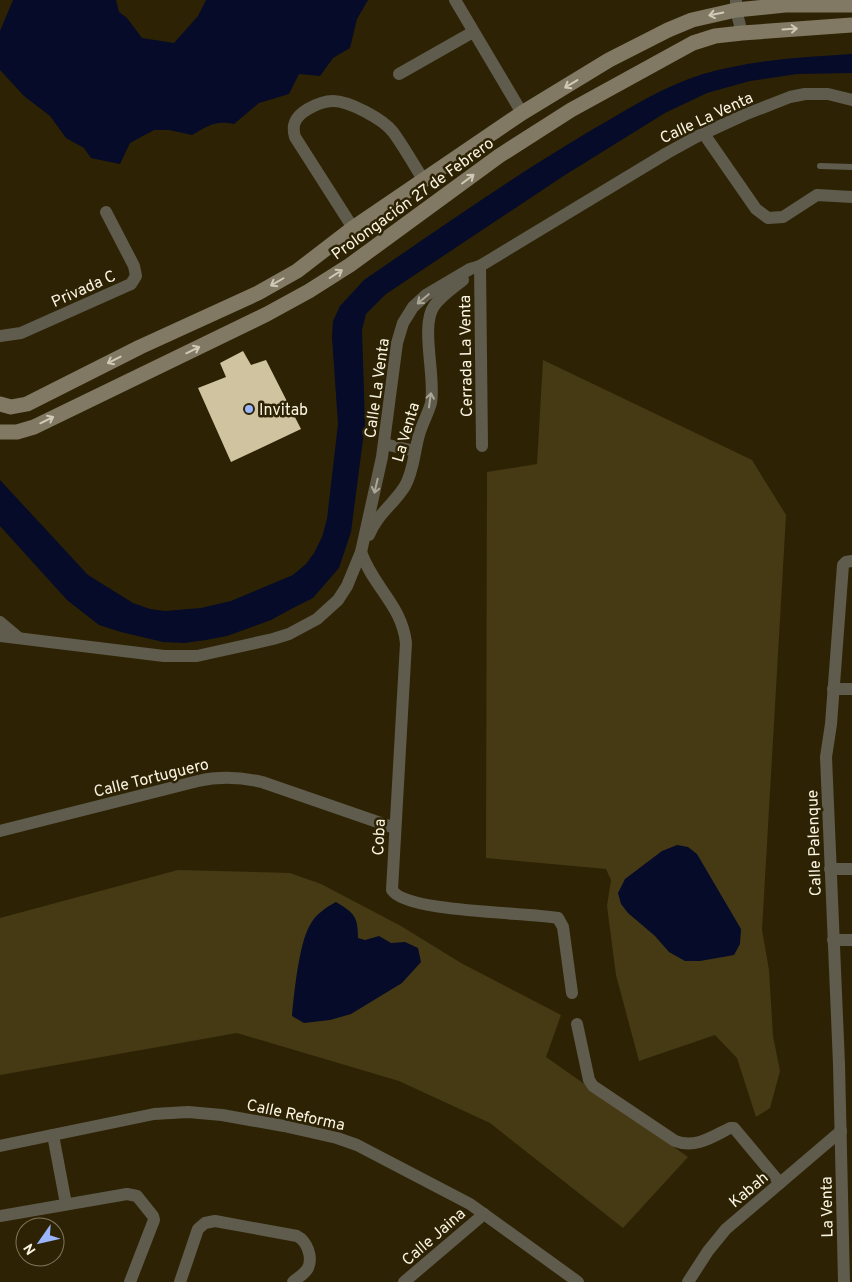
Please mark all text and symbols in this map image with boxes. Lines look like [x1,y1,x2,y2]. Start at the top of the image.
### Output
one-way arrow [709,10,725,19]
one-way arrow [782,24,798,34]
one-way arrow [564,79,578,89]
street label: Calle La Venta [657,88,757,149]
street label: Prolongación 27 de Febrero [328,134,498,265]
one-way arrow [461,174,475,184]
street label: Privada C [49,267,119,313]
one-way arrow [329,268,343,278]
one-way arrow [270,278,284,288]
one-way arrow [417,293,430,304]
street label: Cerrada La Venta [456,295,478,417]
street label: Calle La Venta [361,337,395,440]
one-way arrow [185,345,200,354]
one-way arrow [107,355,122,365]
one-way arrow [425,392,435,408]
street label: La Venta [389,400,425,465]
place label: Invitab [259,401,308,421]
marker: Invitab [243,403,255,415]
one-way arrow [39,415,54,425]
one-way arrow [371,478,380,494]
street label: Calle Tortuguero [92,755,211,803]
street label: Calle Palenque [803,789,827,896]
street label: Coba [369,818,391,856]
street label: Calle Reforma [245,1096,347,1136]
street label: Kabah [725,1168,773,1213]
street label: La Venta [817,1176,839,1238]
street label: Calle Jaina [398,1204,470,1271]
north arrow [15,1217,65,1267]
text: N [21,1240,40,1257]

